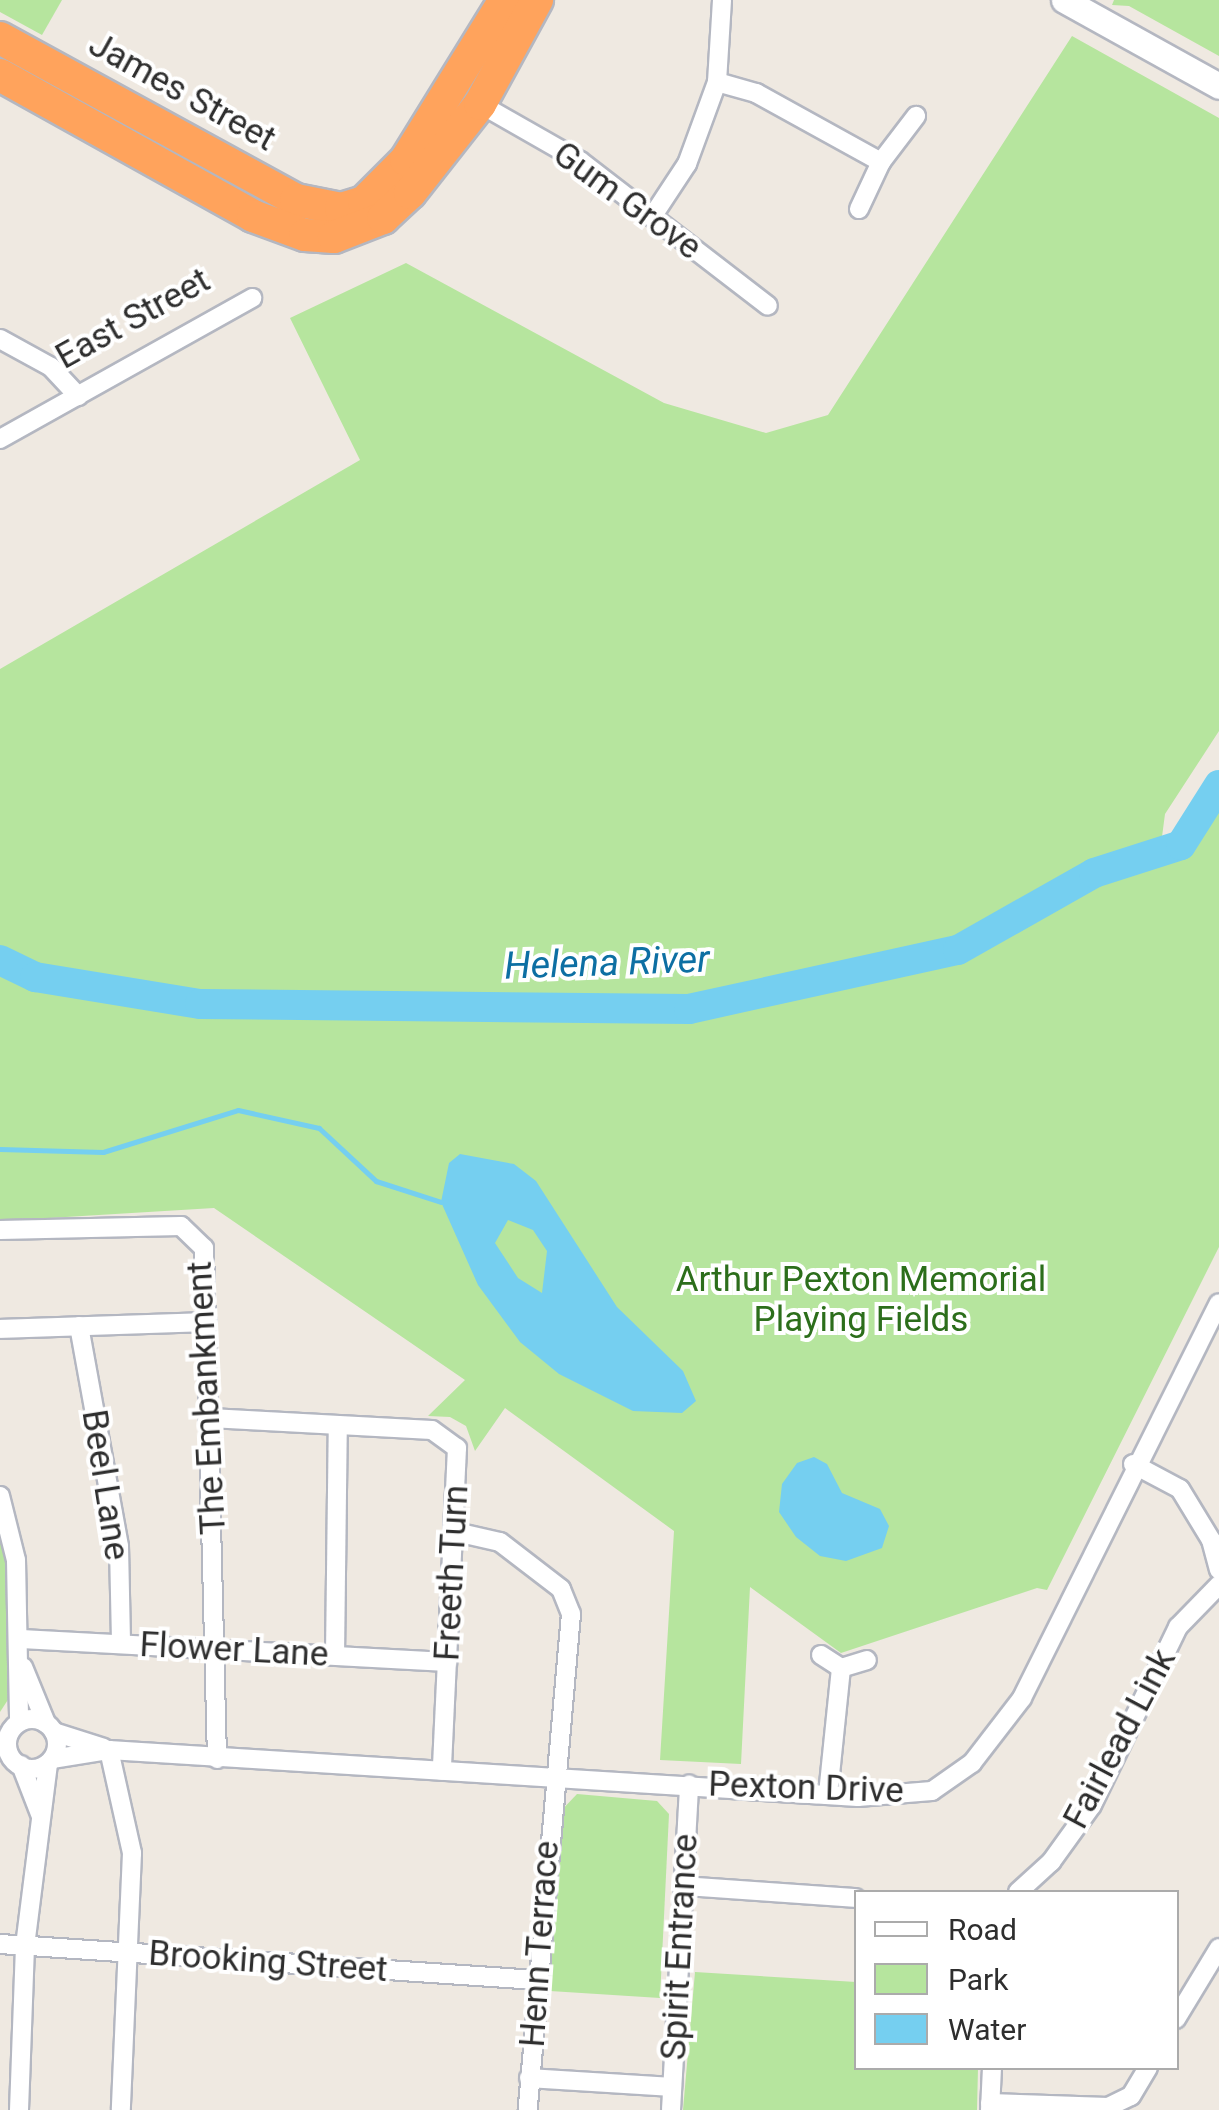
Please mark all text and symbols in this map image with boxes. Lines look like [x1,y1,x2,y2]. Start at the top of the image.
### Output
street label: James Street [81,24,283,160]
street label: Gum Grove [545,133,709,269]
street label: East Street [49,260,217,378]
water label: Helena River [504,937,710,989]
park label: Arthur Pexton Memorial Playing Fields [676,1259,1046,1341]
street label: The Embankment [179,1260,235,1536]
street label: Beel Lane [72,1407,138,1563]
street label: Freeth Turn [426,1484,478,1662]
street label: Flower Lane [139,1624,329,1676]
street label: Fairlead Link [1055,1642,1185,1836]
street label: Pexton Drive [708,1764,904,1812]
street label: Spirit Entrance [653,1833,707,2061]
street label: Henn Terrace [512,1839,568,2049]
legend [854,1890,1179,2070]
text: Road [948,1912,1017,1947]
street label: Brooking Street [147,1933,389,1991]
text: Park [948,1962,1008,1997]
text: Water [948,2012,1026,2047]

